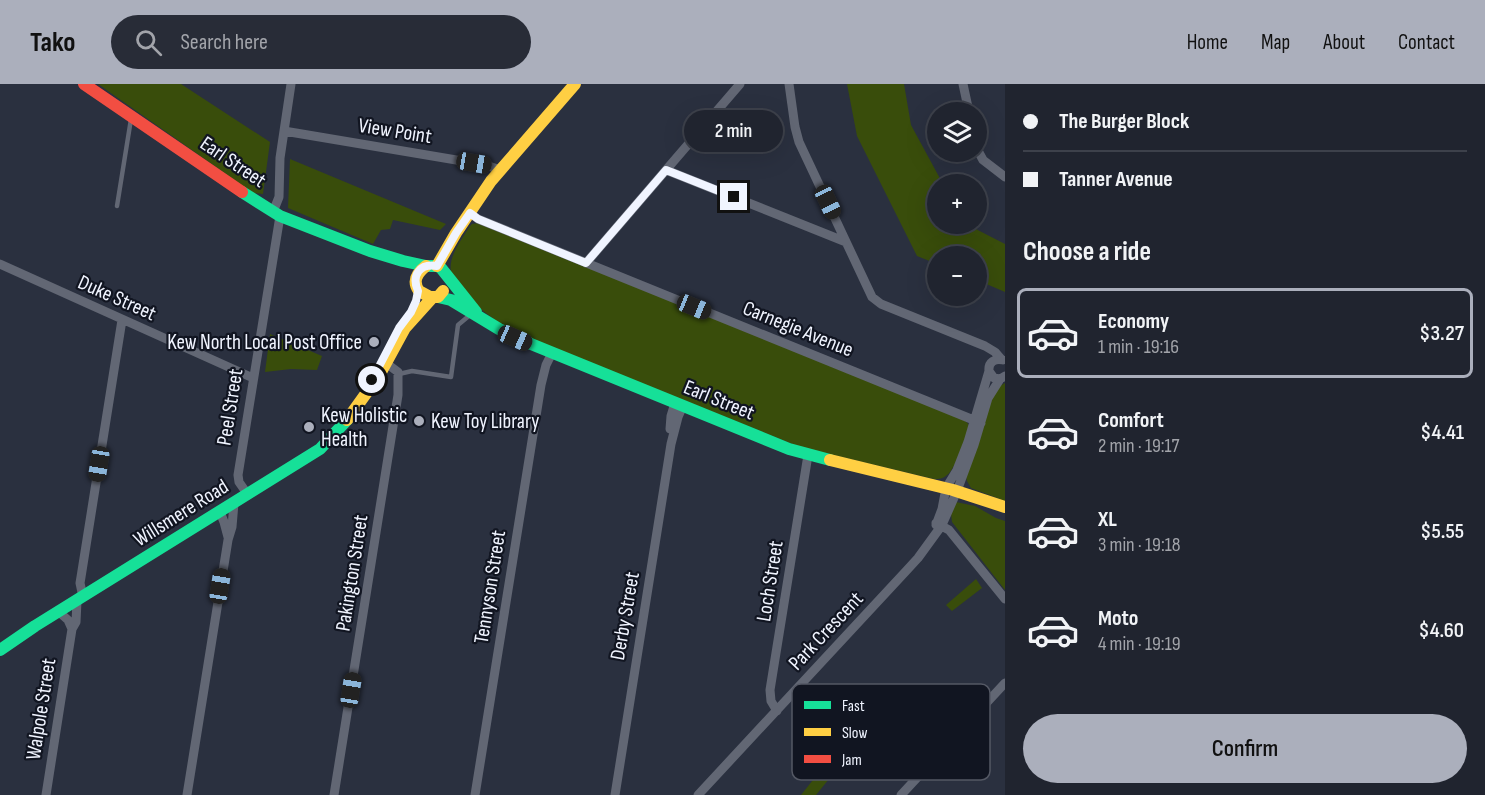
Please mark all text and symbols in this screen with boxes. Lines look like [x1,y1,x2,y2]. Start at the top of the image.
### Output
search box [111,15,531,69]
text: Tako [30,26,75,59]
icon: search [132,26,165,59]
text: Search here [180,29,268,56]
text: Home [1187,30,1228,55]
text: Map [1261,30,1290,55]
text: About [1323,30,1365,55]
text: Contact [1398,30,1455,55]
map controls [927,102,987,306]
button: layers [927,102,987,162]
text: The Burger Block [1059,108,1189,135]
callout: 2 min [684,110,783,152]
street label: View Point [357,113,433,149]
text: 2 min [715,119,752,143]
street label: Earl Street [195,131,271,193]
car [455,151,493,175]
text: Tanner Avenue [1059,166,1173,193]
button: + [927,174,987,234]
car [812,182,844,222]
route end [720,183,747,210]
text: Choose a ride [1023,236,1151,268]
button: − [927,246,987,306]
street label: Duke Street [74,270,160,326]
car [674,292,714,322]
street label: Carnegie Avenue [739,296,857,362]
icon: car [1026,306,1080,360]
text: Economy [1098,308,1169,335]
text: $3.27 [1419,320,1464,347]
car [495,322,535,354]
place label: Kew North Local Post Office [167,330,362,355]
marker: Kew North Local Post Office [367,335,381,349]
text: 1 min · 19:16 [1098,335,1179,359]
route start [358,366,385,393]
street label: Peel Street [212,367,248,447]
street label: Earl Street [680,375,758,425]
place label: Kew Holistic Health [321,403,408,452]
icon: car [1026,405,1080,459]
text: Comfort [1098,407,1164,434]
place label: Kew Toy Library [431,409,539,434]
marker: Kew Toy Library [412,414,426,428]
text: $4.41 [1420,419,1464,446]
marker: Kew Holistic Health [302,420,316,434]
text: 2 min · 19:17 [1098,434,1179,458]
car [87,445,111,483]
street label: Willsmere Road [129,474,233,552]
icon: car [1026,504,1080,558]
text: XL [1098,506,1117,533]
street label: Pakington Street [330,513,374,633]
text: $5.55 [1420,518,1464,545]
street label: Tennyson Street [469,528,511,646]
text: 3 min · 19:18 [1098,533,1180,557]
street label: Loch Street [751,539,789,623]
car [208,567,232,605]
street label: Derby Street [605,570,645,662]
street label: Park Crescent [783,587,869,675]
icon: car [1026,603,1080,657]
text: Moto [1098,605,1138,632]
text: $4.60 [1419,617,1464,644]
text: 4 min · 19:19 [1098,632,1181,656]
street label: Walpole Street [21,656,61,762]
car [339,671,363,709]
legend [792,684,990,780]
text: Fast [842,697,865,716]
button: Confirm [1023,714,1467,783]
text: Slow [842,724,867,743]
text: Jam [841,751,862,770]

